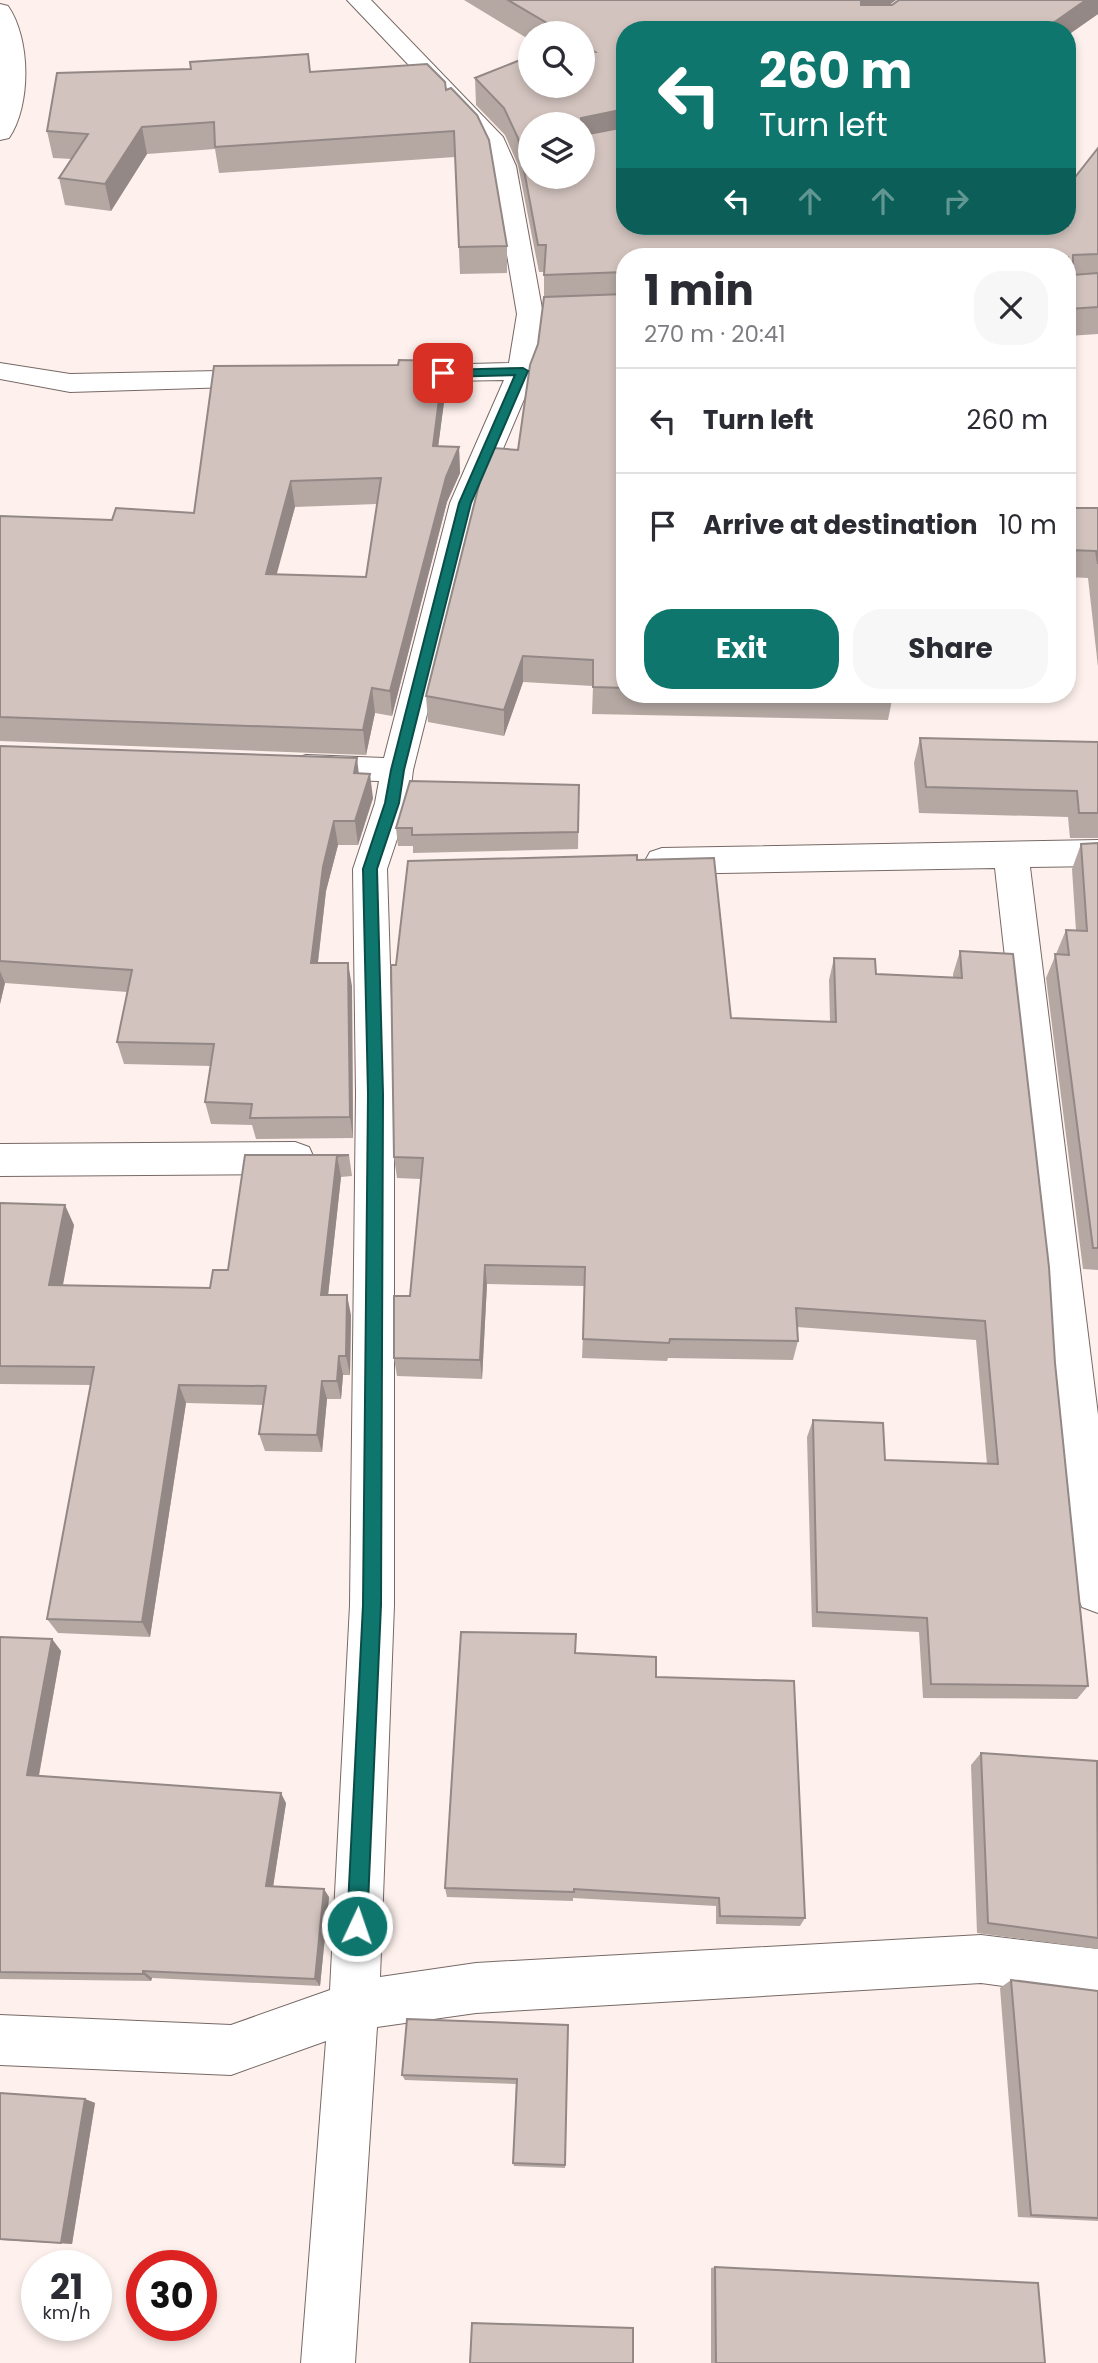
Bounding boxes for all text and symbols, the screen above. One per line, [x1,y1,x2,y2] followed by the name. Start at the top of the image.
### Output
[518,21,595,189] map controls
[518,21,595,98] button: search
[759,37,912,105] text: 260 m
[644,49,735,140] icon: left
[759,102,888,147] text: Turn left
[518,112,595,189] button: layers
[718,182,756,220] icon: left
[791,182,829,220] icon: ahead
[864,182,902,220] icon: ahead
[937,182,975,220] icon: right
[644,261,754,320] text: 1 min
[974,271,1048,345] button: close
[644,318,786,350] text: 270 m · 20:41
[413,343,473,403] pin
[424,354,462,392] icon: arrive
[644,402,682,440] icon: left
[703,402,814,438] text: Turn left
[966,402,1048,438] text: 260 m
[644,507,682,545] icon: arrive
[703,507,978,543] text: Arrive at destination
[999,507,1057,543] text: 10 m
[644,609,839,689] button: Exit
[853,609,1048,689] button: Share
[320,1889,394,1963] position arrow
[126,2250,217,2341] speed limit sign: 30
[50,2262,83,2311] text: 21
[43,2300,90,2325] text: km/h

